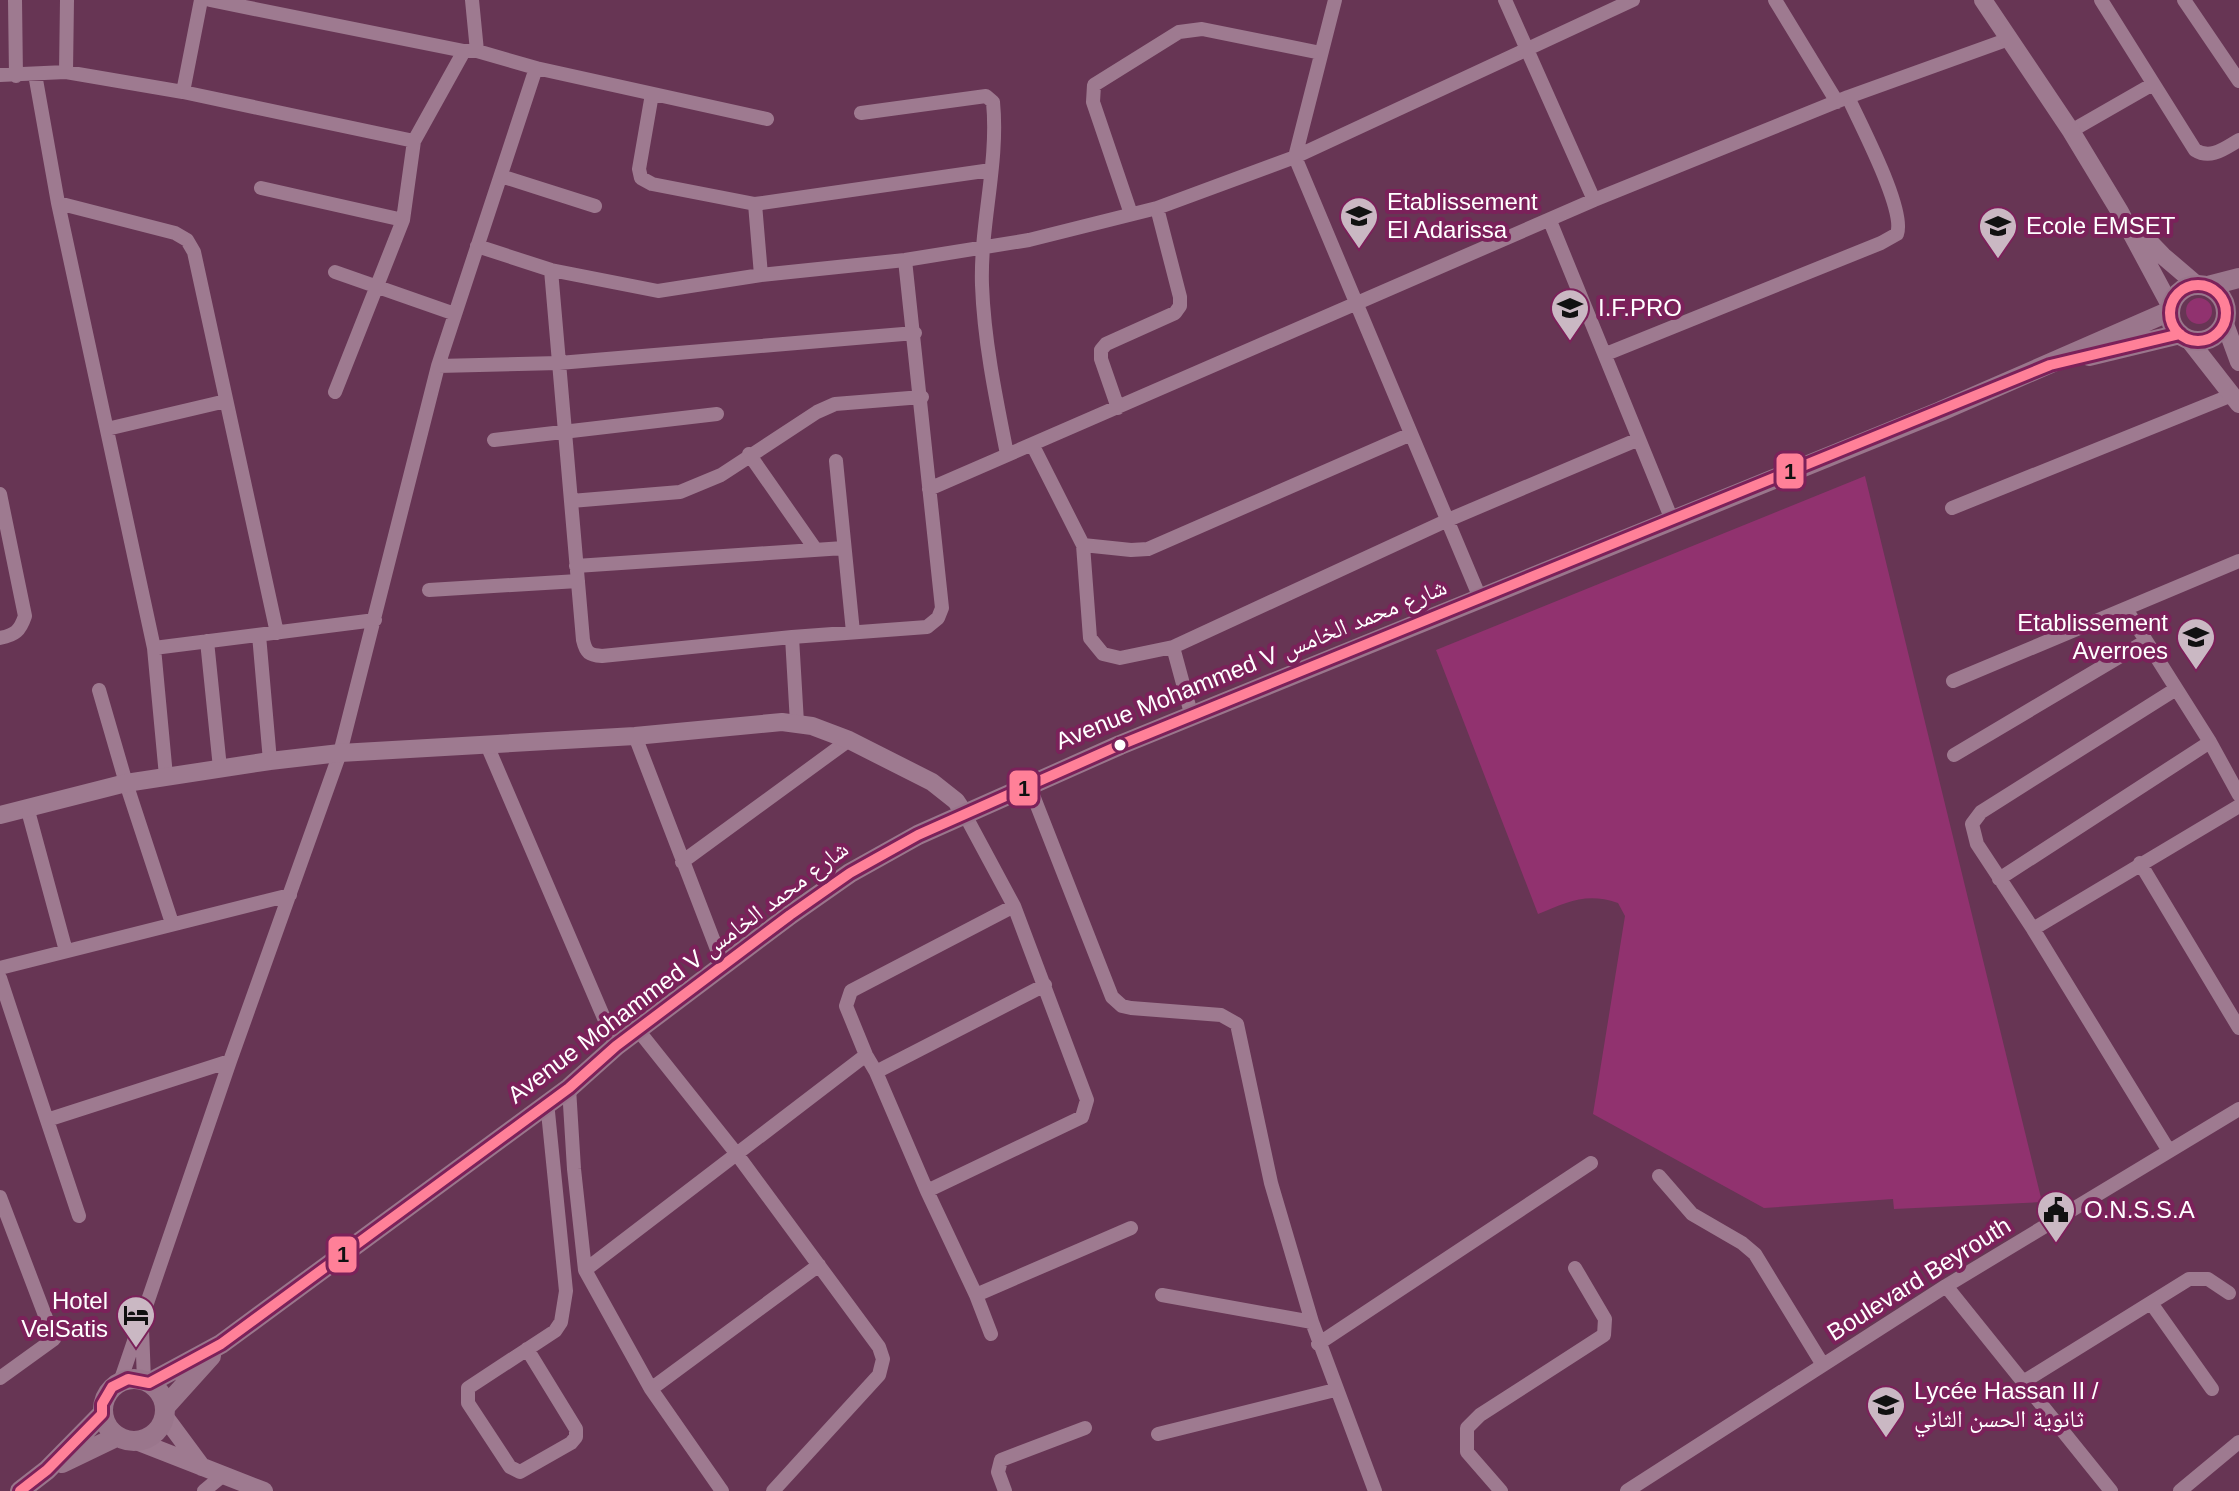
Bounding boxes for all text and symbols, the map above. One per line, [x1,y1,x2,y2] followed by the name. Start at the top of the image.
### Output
[1387,188,1538,243] place label: Etablissement El Adarissa
[1338,195,1380,250] school or university icon: Etablissement El Adarissa
[1977,205,2019,260] school or university icon: Ecole EMSET
[2026,212,2176,239] place label: Ecole EMSET
[1549,287,1591,342] school or university icon: I.F.PRO
[1598,294,1682,321] place label: I.F.PRO
[1775,452,1805,490] line badge: 1
[1784,459,1796,484] text: 1
[1051,573,1451,756] street label: Avenue Mohammed V شارع محمد الخامس
[2017,609,2168,664] place label: Etablissement Averroes
[2175,616,2217,671] school or university icon: Etablissement Averroes
[1112,737,1128,753] unlabelled marker
[1008,769,1039,807] line badge: 1
[1018,776,1030,801] text: 1
[502,835,854,1110] street label: Avenue Mohammed V شارع محمد الخامس
[2035,1189,2077,1244] public building icon: O.N.S.S.A
[2084,1196,2195,1223] place label: O.N.S.S.A
[1822,1211,2015,1346] street label: Boulevard Beyrouth
[327,1235,358,1274] line badge: 1
[337,1242,349,1267] text: 1
[21,1287,108,1342] place label: Hotel VelSatis
[115,1294,157,1349] hotel icon: Hotel VelSatis
[1914,1377,2099,1438] place label: Lycée Hassan II / ثانوية الحسن الثاني
[1865,1384,1907,1439] school or university icon: Lycée Hassan II / ثانوية الحسن الثاني

